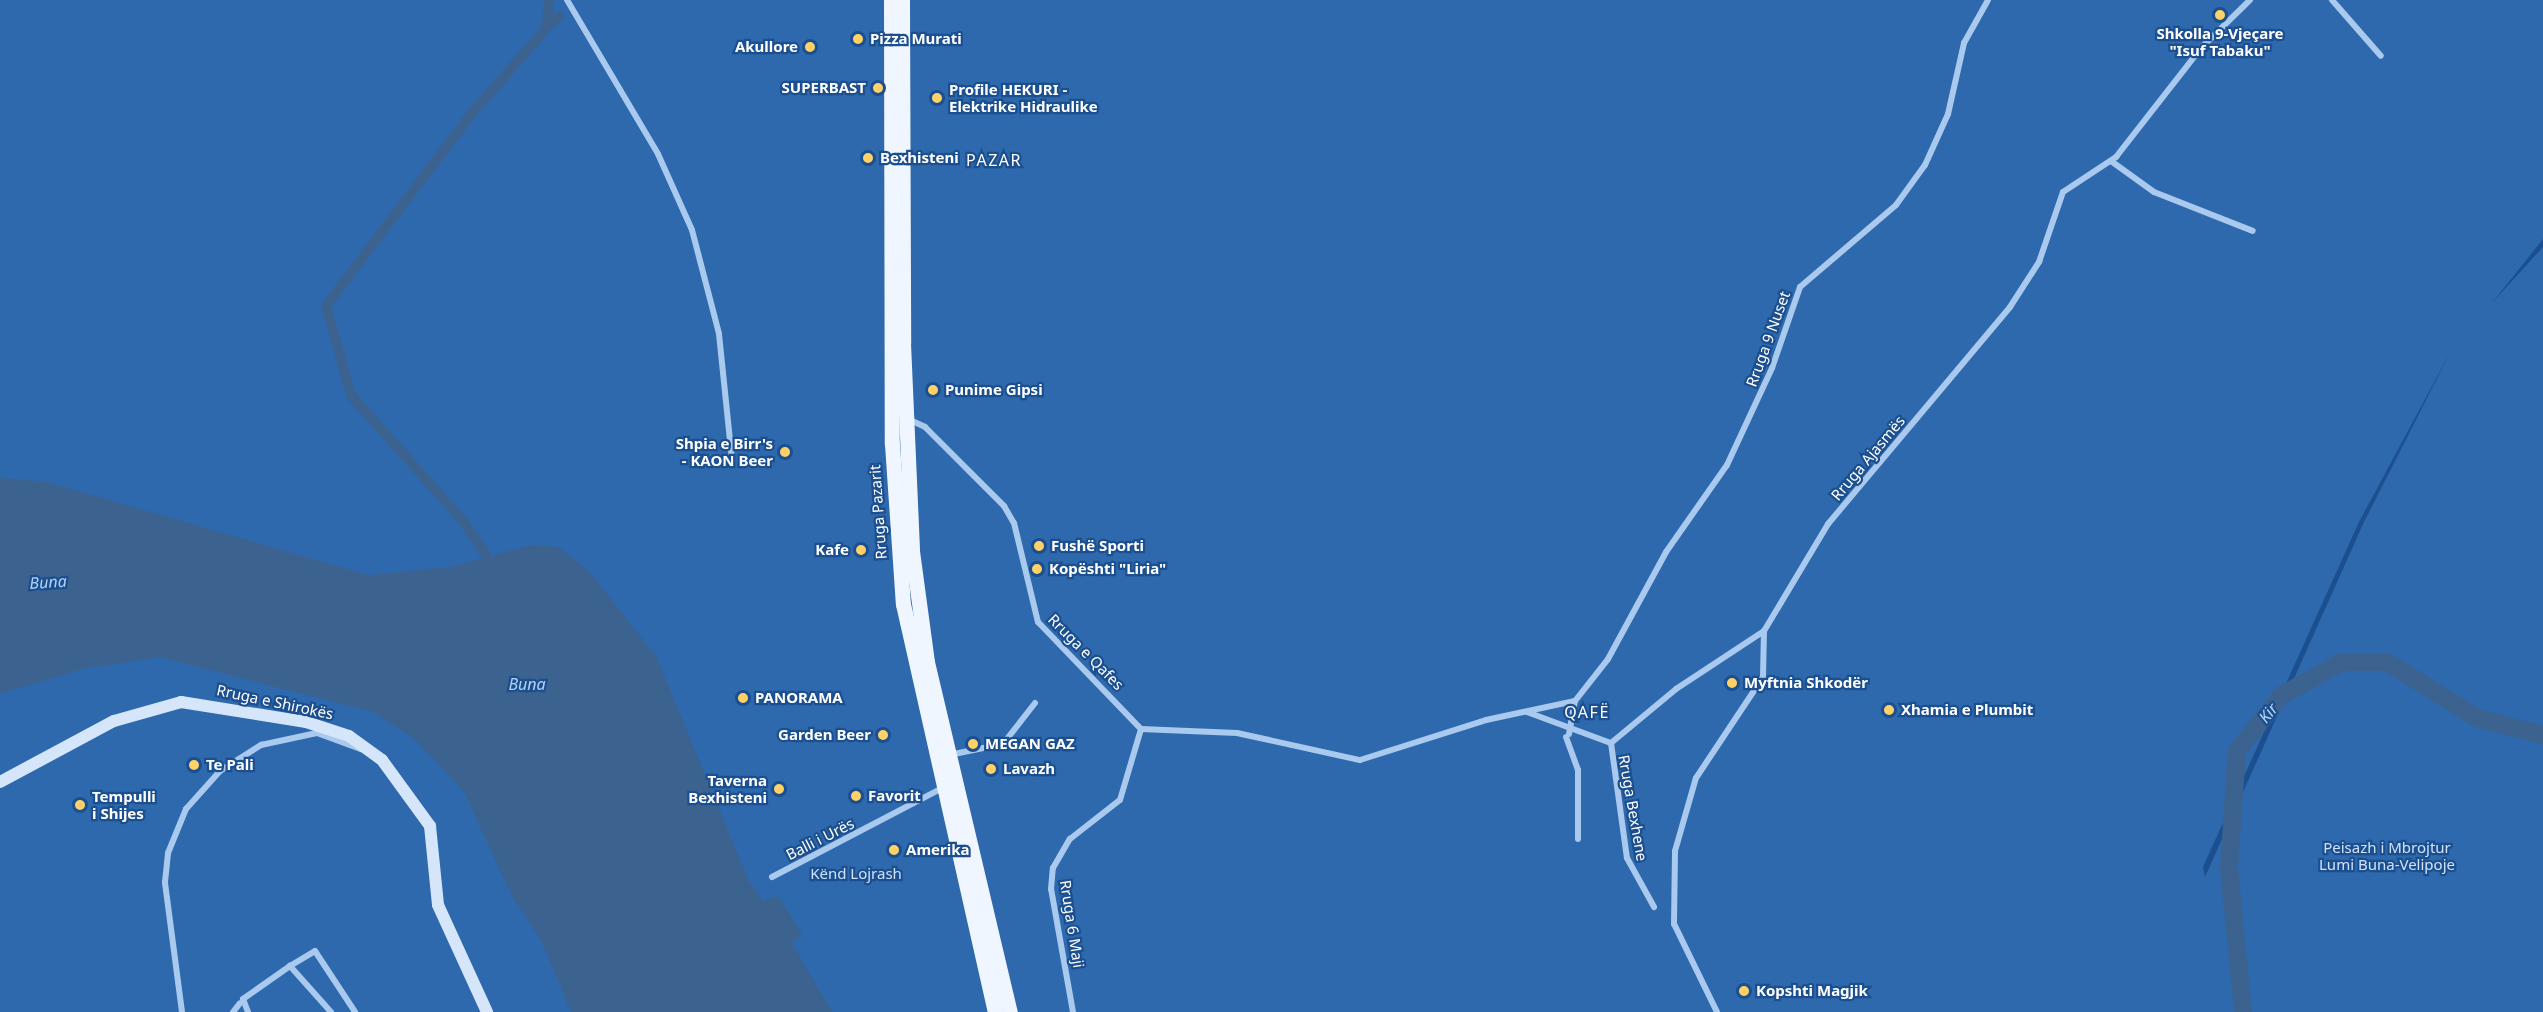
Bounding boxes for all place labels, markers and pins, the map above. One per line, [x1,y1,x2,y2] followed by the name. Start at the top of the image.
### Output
[2213,8,2227,22] marker: Shkolla 9-Vjeçare "Isuf Tabaku"
[2156,24,2284,59] place label: Shkolla 9-Vjeçare "Isuf Tabaku"
[870,30,962,48] place label: Pizza Murati
[851,32,865,46] marker: Pizza Murati
[735,38,798,56] place label: Akullore
[803,40,817,54] marker: Akullore
[782,79,866,97] place label: SUPERBAST
[949,80,1098,115] place label: Profile HEKURI - Elektrike Hidraulike
[871,81,885,95] marker: SUPERBAST
[930,91,944,105] marker: Profile HEKURI - Elektrike Hidraulike
[880,149,959,167] place label: Bexhisteni
[861,151,875,165] marker: Bexhisteni
[945,381,1043,399] place label: Punime Gipsi
[926,383,940,397] marker: Punime Gipsi
[676,434,773,469] place label: Shpia e Birr's - KAON Beer
[778,445,792,459] marker: Shpia e Birr's - KAON Beer
[1051,537,1144,555] place label: Fushë Sporti
[1032,539,1046,553] marker: Fushë Sporti
[815,541,849,559] place label: Kafe
[854,543,868,557] marker: Kafe
[1049,560,1166,578] place label: Kopështi "Liria"
[1030,562,1044,576] marker: Kopështi "Liria"
[1744,674,1868,692] place label: Myftnia Shkodër
[1725,676,1739,690] marker: Myftnia Shkodër
[755,689,843,707] place label: PANORAMA
[736,691,750,705] marker: PANORAMA
[1901,701,2033,719] place label: Xhamia e Plumbit
[1882,703,1896,717] marker: Xhamia e Plumbit
[778,726,871,744] place label: Garden Beer
[876,728,890,742] marker: Garden Beer
[985,735,1075,753] place label: MEGAN GAZ
[966,737,980,751] marker: MEGAN GAZ
[206,756,254,774] place label: Te Pali
[187,758,201,772] marker: Te Pali
[1003,760,1055,778] place label: Lavazh
[984,762,998,776] marker: Lavazh
[688,771,767,806] place label: Taverna Bexhisteni
[772,782,786,796] marker: Taverna Bexhisteni
[92,787,156,822] place label: Tempulli i Shijes
[868,787,921,805] place label: Favorit
[849,789,863,803] marker: Favorit
[73,798,87,812] marker: Tempulli i Shijes
[906,841,969,859] place label: Amerika
[887,843,901,857] marker: Amerika
[1756,982,1868,1000] place label: Kopshti Magjik
[1737,984,1751,998] marker: Kopshti Magjik

